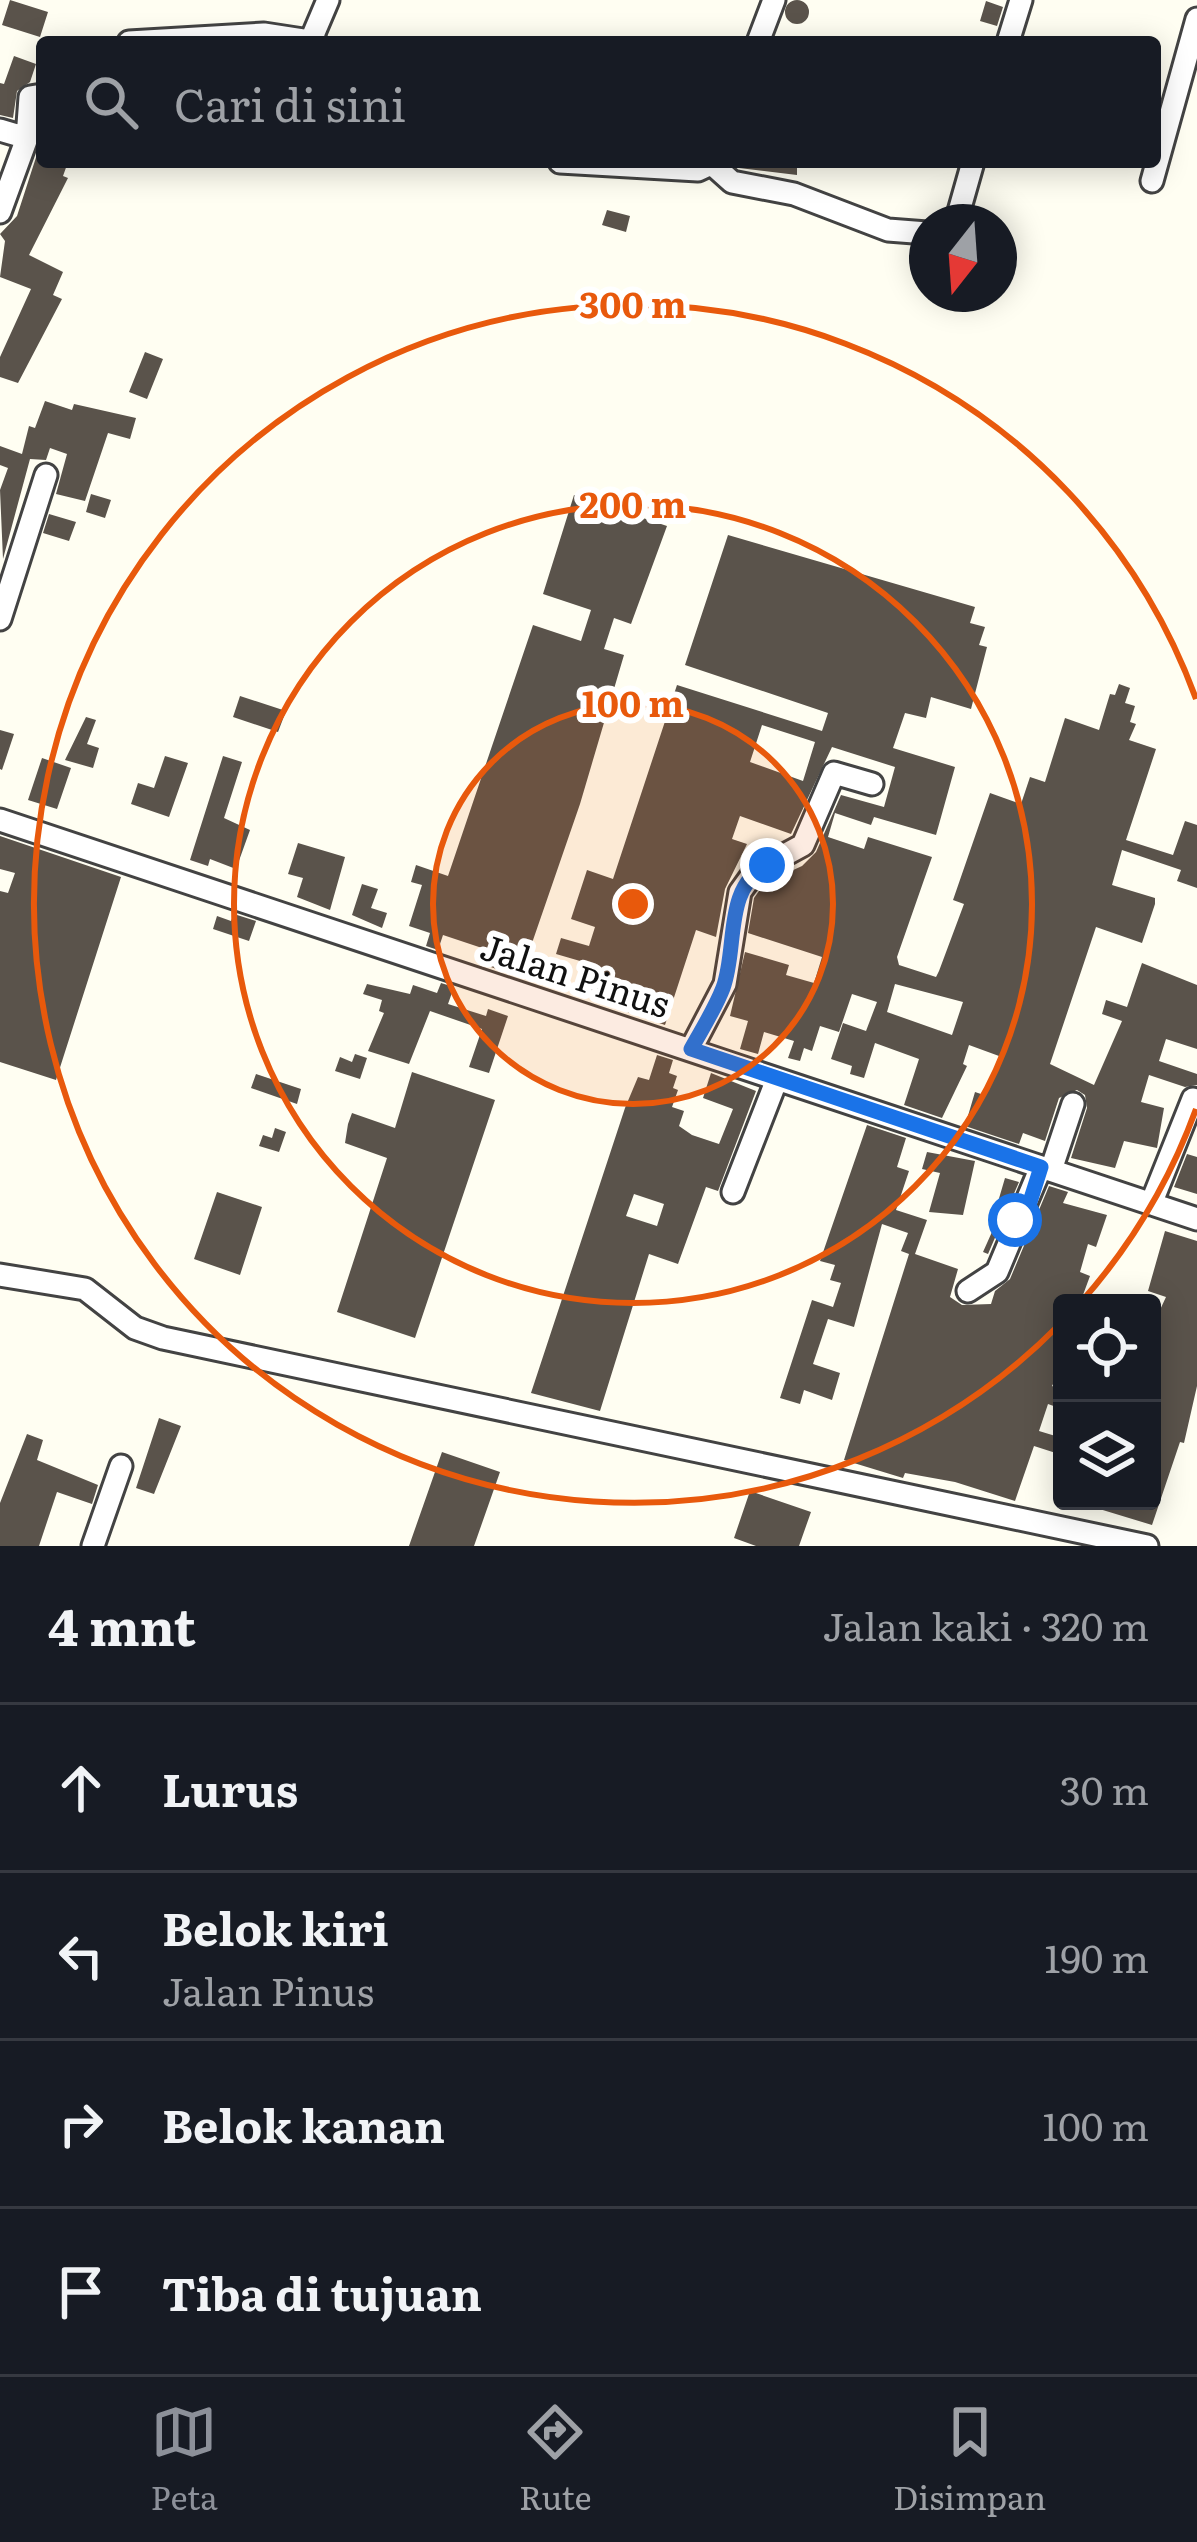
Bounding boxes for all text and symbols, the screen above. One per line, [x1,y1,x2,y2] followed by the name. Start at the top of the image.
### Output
[36,36,1161,168] search box
[78,69,144,135] icon: search
[174,69,406,136] text: Cari di sini
[909,204,1017,312] north arrow
[579,276,687,329] text: 300 m
[580,476,686,529] text: 200 m
[582,675,684,728] text: 100 m
[740,838,794,892] route end
[612,883,654,925] centre of rings
[474,918,677,1029] street label: Jalan Pinus
[988,1193,1042,1247] route start
[1053,1294,1161,1510] map controls
[1053,1294,1161,1402] button: locate
[1053,1402,1161,1510] button: layers
[48,1586,196,1662] text: 4 mnt
[822,1595,1149,1653] text: Jalan kaki · 320 m
[162,1754,298,1821] text: Lurus
[48,1755,114,1821] icon: ahead
[1060,1759,1149,1817] text: 30 m
[162,1893,389,1960] text: Belok kiri
[48,1923,114,1989] icon: left
[1045,1927,1149,1985] text: 190 m
[162,1960,374,2018] text: Jalan Pinus
[162,2090,445,2157] text: Belok kanan
[48,2091,114,2157] icon: right
[1042,2095,1149,2153] text: 100 m
[162,2258,482,2325] text: Tiba di tujuan
[48,2259,114,2325] icon: arrive
[151,2399,218,2520] tab: Peta
[519,2399,592,2520] tab: Rute
[893,2399,1046,2520] tab: Disimpan

